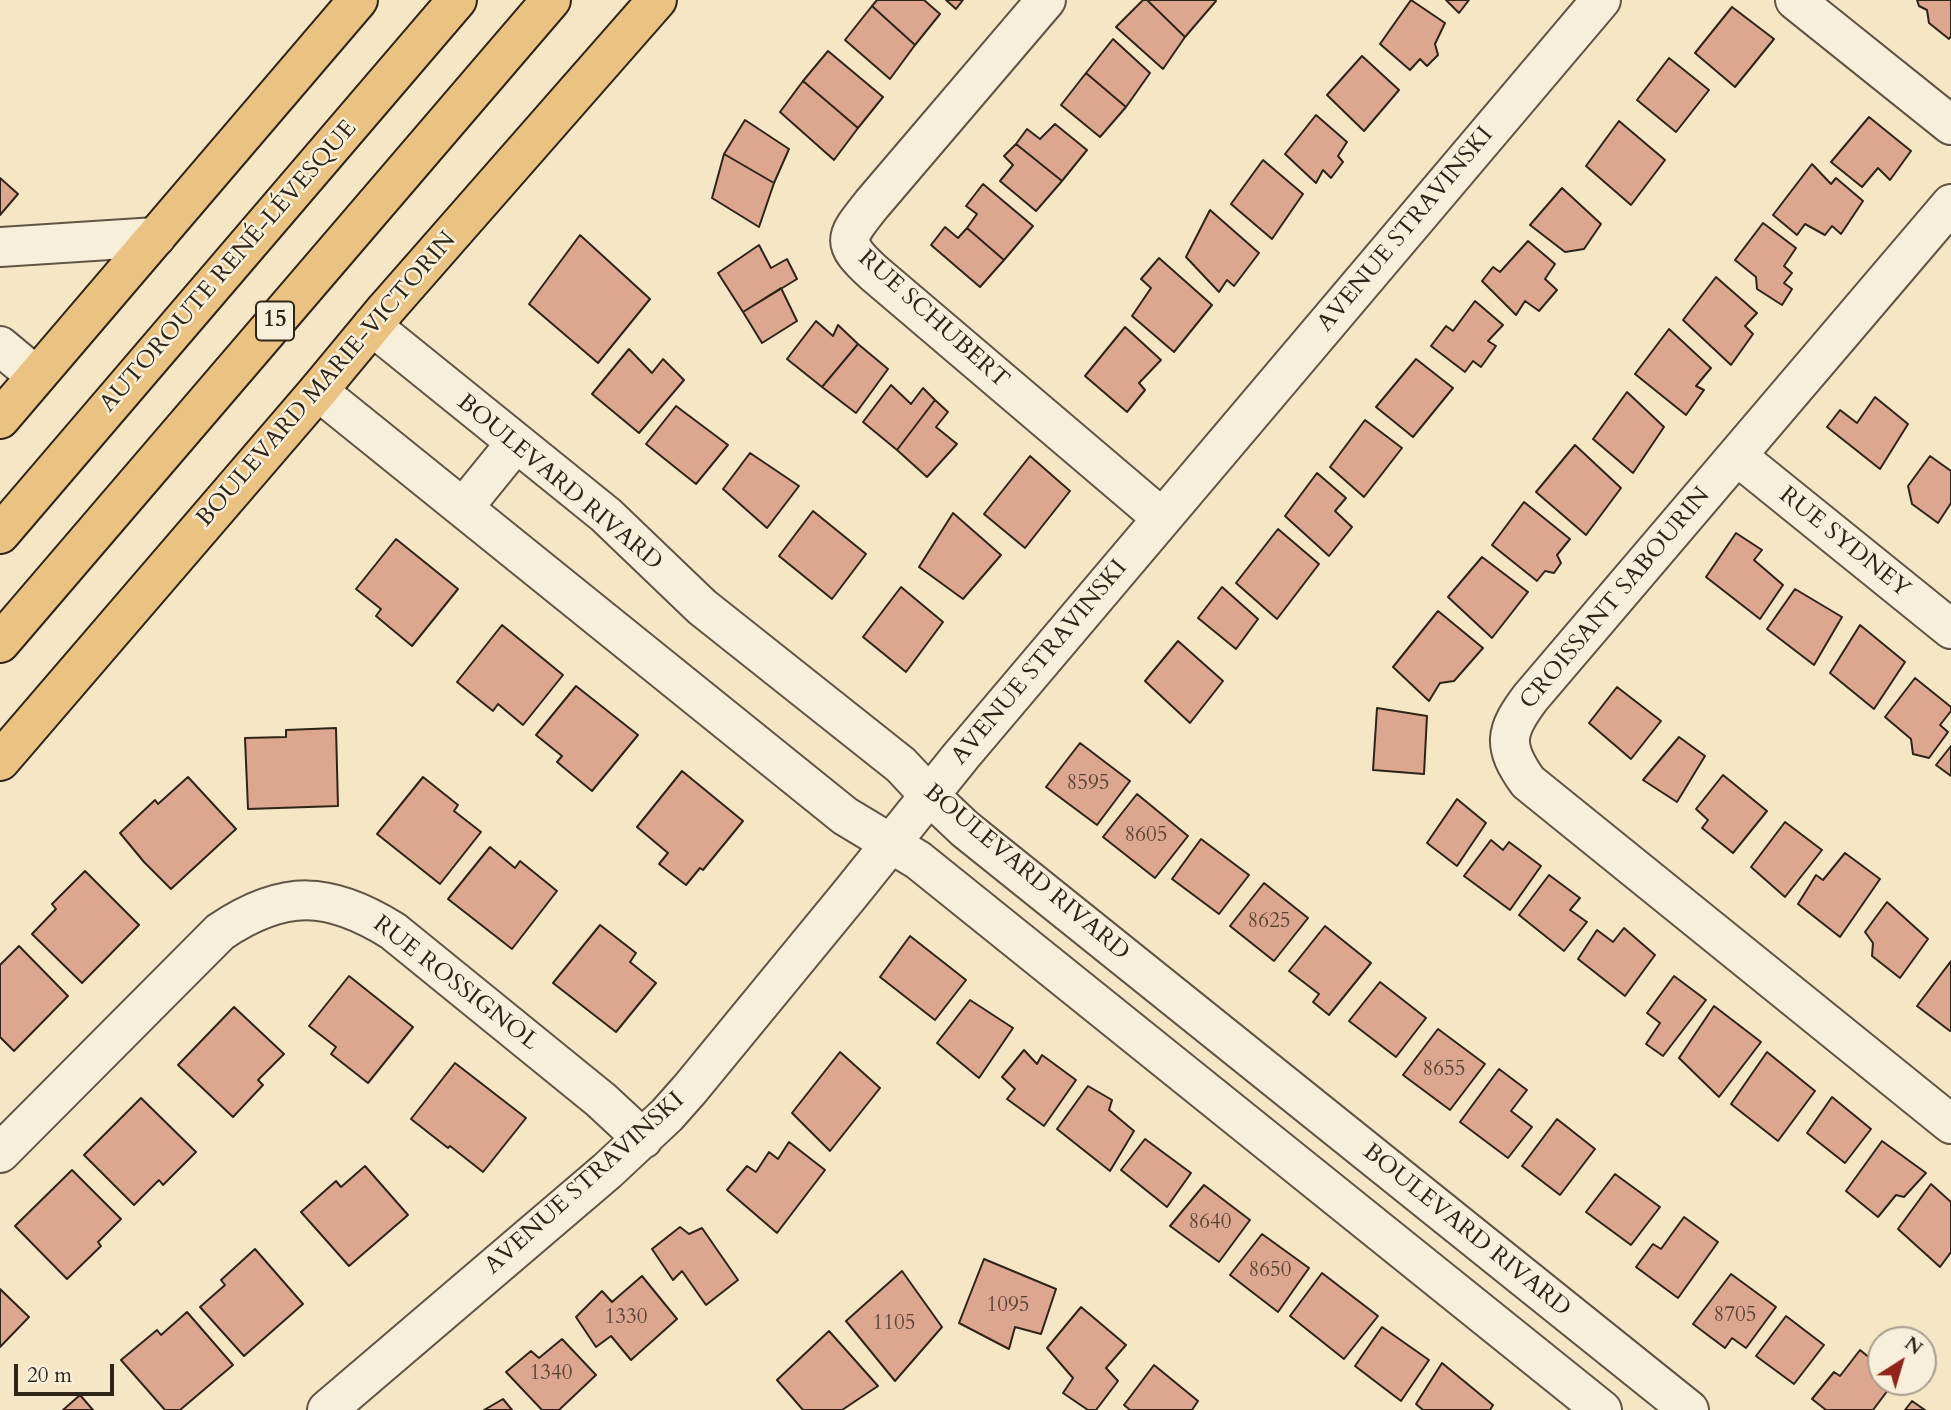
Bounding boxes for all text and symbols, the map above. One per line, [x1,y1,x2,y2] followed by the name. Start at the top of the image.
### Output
[94,115,364,419] street label: AUTOROUTE RENÉ-LÉVESQUE
[1312,122,1500,338] street label: AVENUE STRAVINSKI
[191,227,463,533] street label: BOULEVARD MARIE-VICTORIN
[852,245,1014,395] street label: RUE SCHUBERT
[256,302,294,340] road number: 15
[451,389,667,577] street label: BOULEVARD RIVARD
[1773,481,1915,605] street label: RUE SYDNEY
[1515,482,1717,716] street label: CROISSANT SABOURIN
[946,555,1134,771] street label: AVENUE STRAVINSKI
[1066,771,1110,797] house number: 8595
[918,779,1134,967] street label: BOULEVARD RIVARD
[1124,823,1168,849] house number: 8605
[1247,909,1291,935] house number: 8625
[367,911,543,1057] street label: RUE ROSSIGNOL
[1422,1057,1466,1083] house number: 8655
[479,1087,691,1281] street label: AVENUE STRAVINSKI
[1356,1138,1576,1324] street label: BOULEVARD RIVARD
[1188,1210,1232,1236] house number: 8640
[1248,1258,1292,1284] house number: 8650
[986,1293,1030,1319] house number: 1095
[1713,1303,1757,1329] house number: 8705
[604,1305,648,1331] house number: 1330
[872,1311,916,1337] house number: 1105
[1867,1326,1937,1396] north arrow
[1899,1330,1928,1361] text: N
[18,1350,117,1394] scale bar
[27,1361,72,1390] text: 20 m
[529,1361,573,1387] house number: 1340

